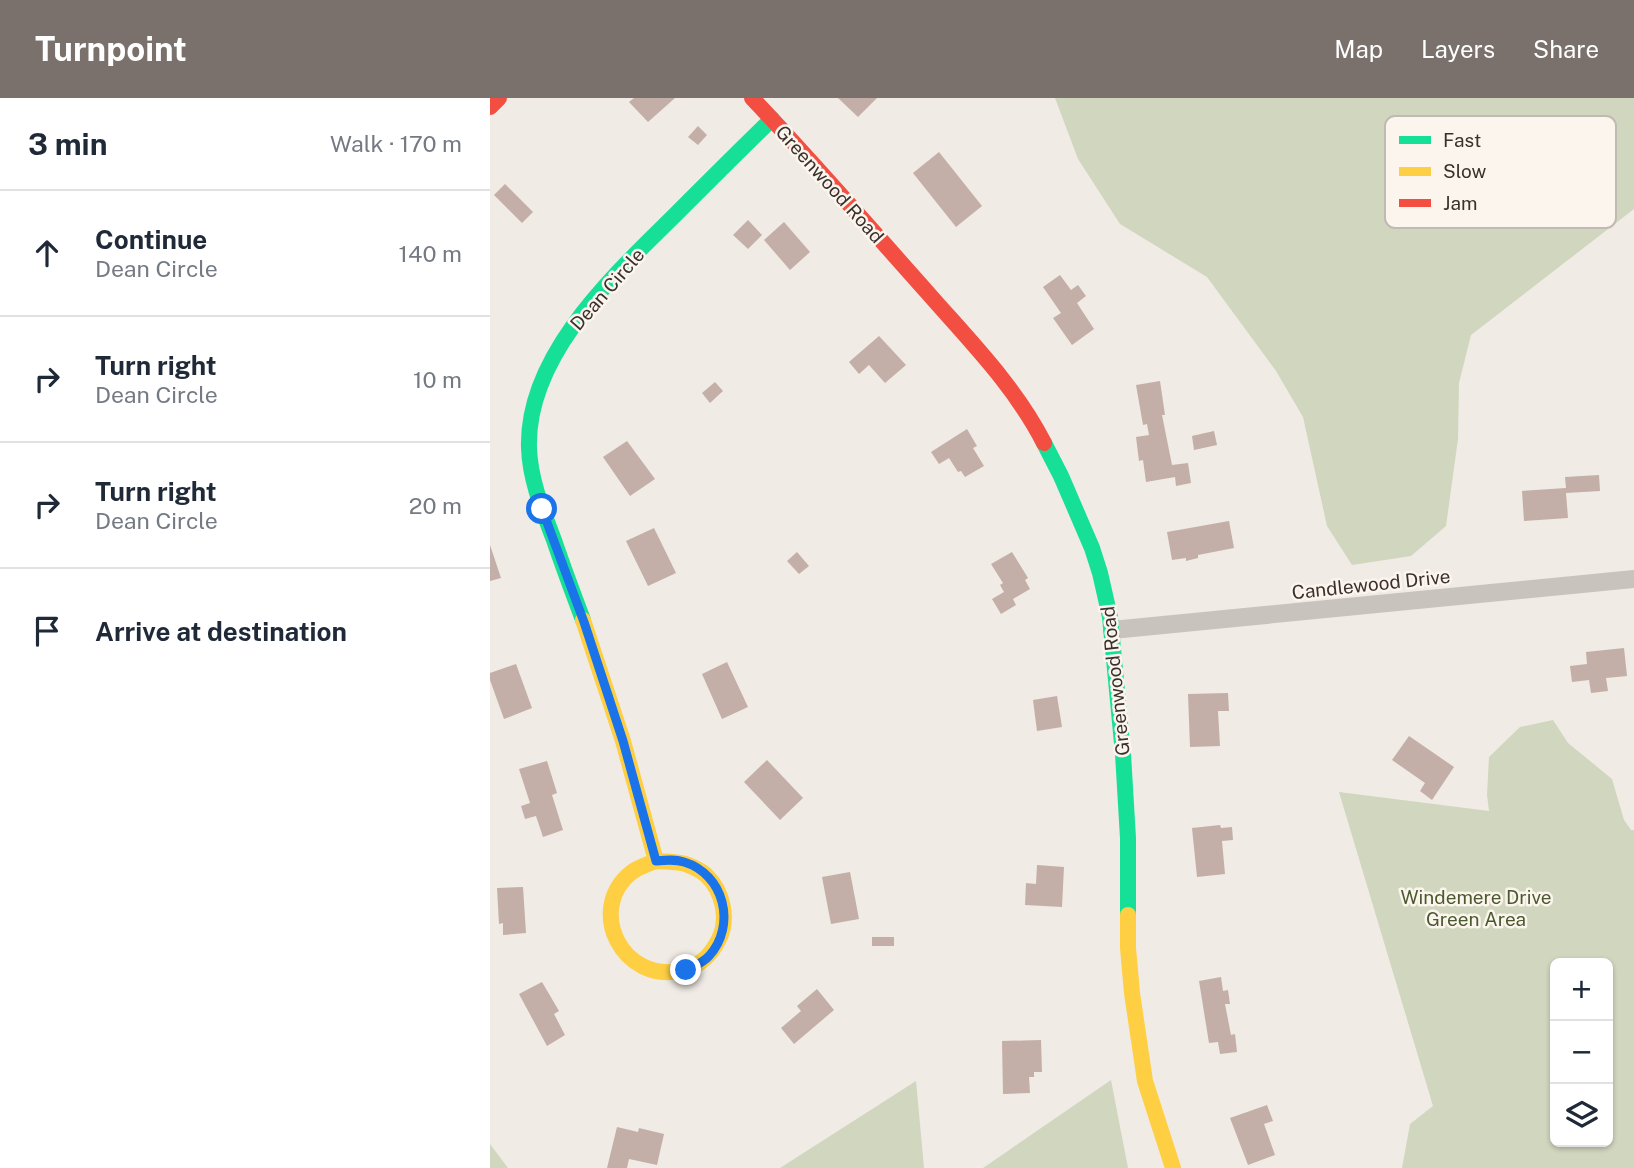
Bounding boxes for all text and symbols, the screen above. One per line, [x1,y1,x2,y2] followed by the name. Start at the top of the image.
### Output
[35,30,187,68] text: Turnpoint
[1334,35,1383,63] text: Map
[1421,35,1495,63] text: Layers
[1533,35,1599,63] text: Share
[1385,116,1616,228] legend
[771,121,889,247] street label: Greenwood Road
[28,126,107,162] text: 3 min
[1443,129,1481,151] text: Fast
[330,130,462,157] text: Walk · 170 m
[1443,160,1487,182] text: Slow
[1443,192,1477,214] text: Jam
[95,224,207,255] text: Continue
[28,234,66,272] icon: ahead
[399,240,462,267] text: 140 m
[565,244,649,334] street label: Dean Circle
[95,255,218,282] text: Dean Circle
[95,350,217,381] text: Turn right
[28,360,66,398] icon: right
[413,366,462,393] text: 10 m
[95,381,218,408] text: Dean Circle
[95,476,217,507] text: Turn right
[28,486,66,524] icon: right
[409,492,462,519] text: 20 m
[526,493,557,524] route start
[95,507,218,534] text: Dean Circle
[1291,565,1451,603] street label: Candlewood Drive
[1096,605,1134,757] street label: Greenwood Road
[28,612,66,650] icon: arrive
[95,616,347,647] text: Arrive at destination
[1400,886,1552,930] park label: Windemere Drive Green Area
[670,954,701,985] route end
[1550,958,1613,1147] map controls
[1550,958,1613,1021] button: +
[1550,1021,1613,1084] button: −
[1550,1084,1613,1147] button: layers

